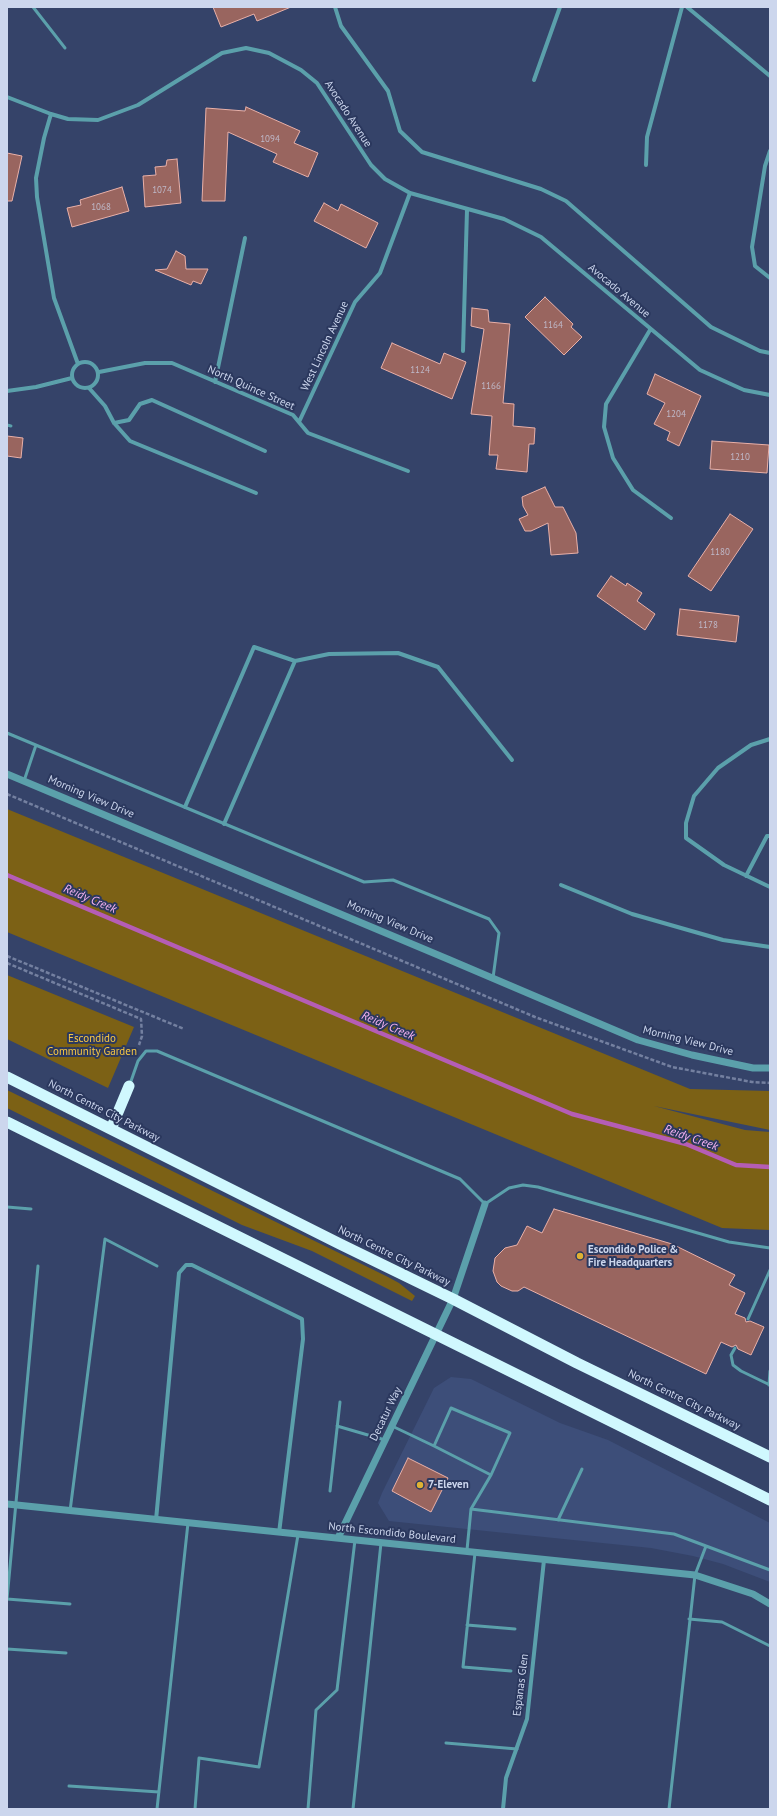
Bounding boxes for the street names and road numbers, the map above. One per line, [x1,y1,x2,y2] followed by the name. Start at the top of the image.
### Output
[322,78,374,150] street label: Avocado Avenue
[585,261,653,321] street label: Avocado Avenue
[298,299,352,393] street label: West Lincoln Avenue
[205,363,297,413] street label: North Quince Street
[46,773,136,821] street label: Morning View Drive
[345,898,435,946] street label: Morning View Drive
[642,1023,734,1059] street label: Morning View Drive
[46,1077,162,1145] street label: North Centre City Parkway
[336,1223,452,1289] street label: North Centre City Parkway
[626,1367,742,1433] street label: North Centre City Parkway
[367,1385,405,1443] street label: Decatur Way
[328,1520,456,1546] street label: North Escondido Boulevard
[511,1653,531,1717] street label: Espanas Glen

